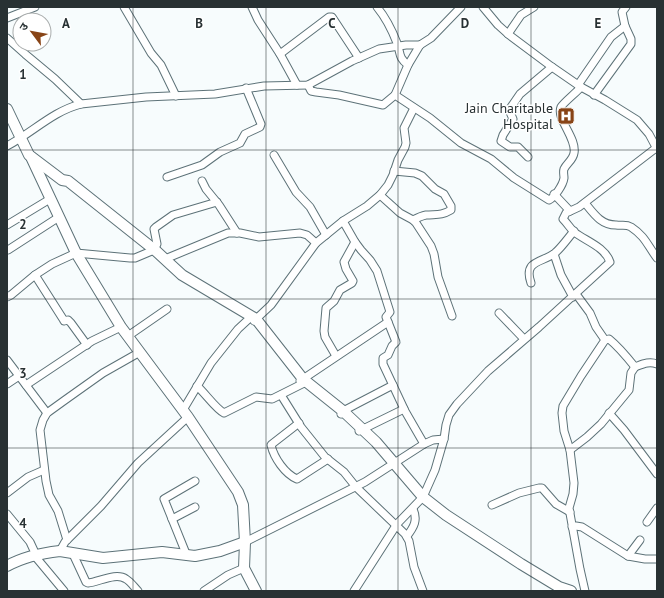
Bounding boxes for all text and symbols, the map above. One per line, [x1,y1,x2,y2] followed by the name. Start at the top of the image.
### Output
[12,12,52,52] north arrow
[62,15,70,32] text: A
[195,15,203,32] text: B
[328,15,336,32] text: C
[461,15,469,32] text: D
[595,15,602,32] text: E
[16,20,31,33] text: उ
[19,66,27,83] text: 1
[464,99,553,133] place label: Jain Charitable Hospital
[556,106,576,126] hospital icon: Jain Charitable Hospital
[19,216,27,233] text: 2
[19,365,27,382] text: 3
[19,515,27,532] text: 4

